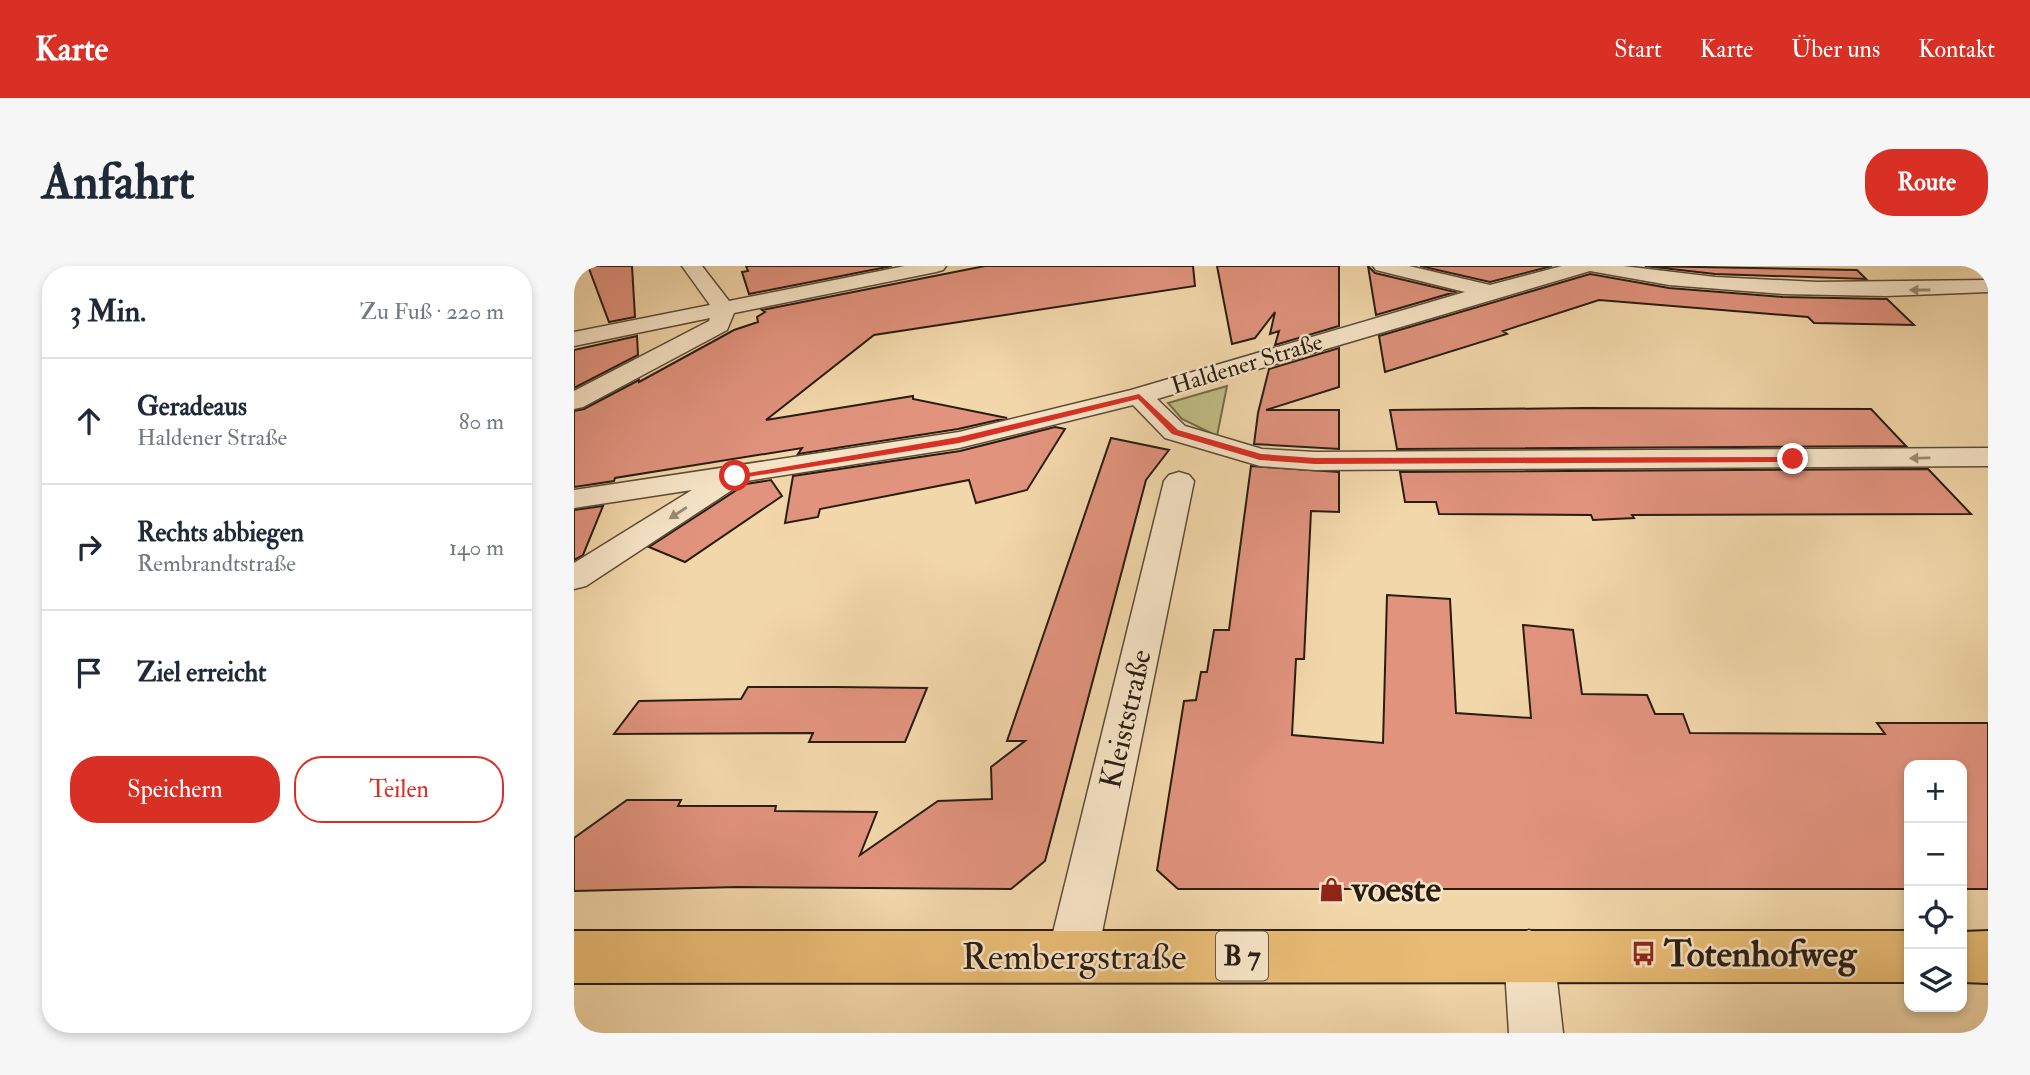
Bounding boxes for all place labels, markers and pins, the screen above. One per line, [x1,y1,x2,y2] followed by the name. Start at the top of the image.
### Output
[1350,866,1442,913] place label: voeste
[1318,875,1346,903] shop icon: voeste
[1663,931,1858,978] place label: Totenhofweg
[1630,940,1658,968] bus stop icon: Totenhofweg

